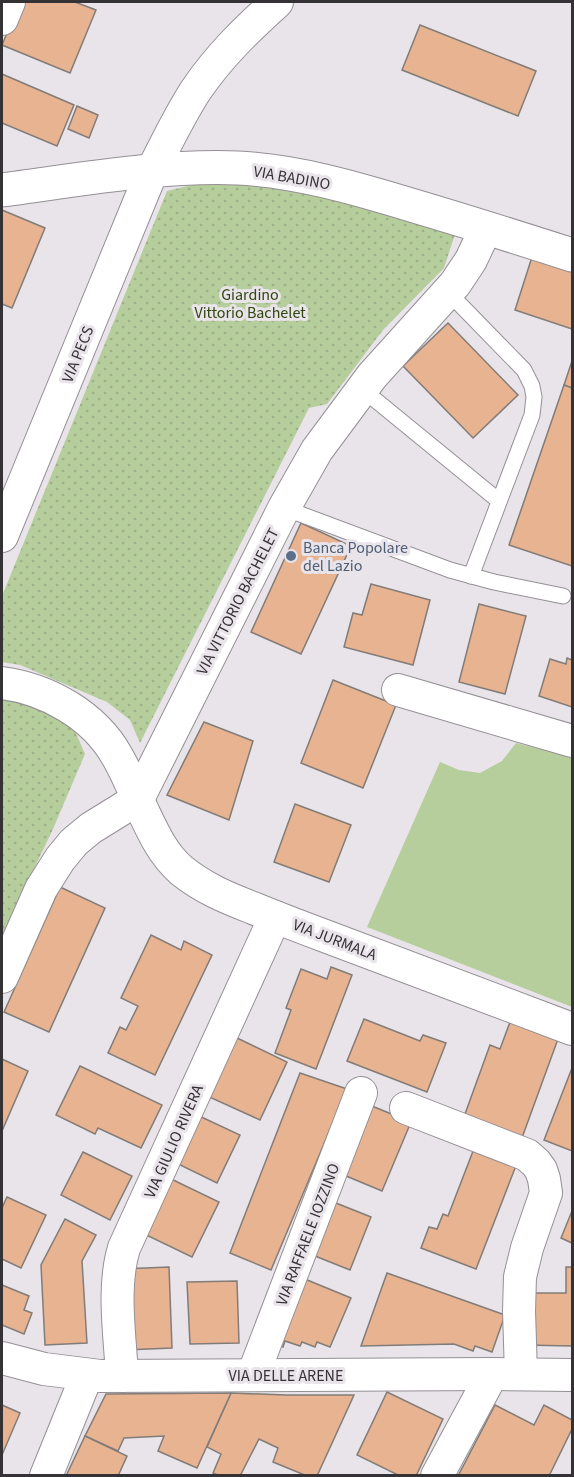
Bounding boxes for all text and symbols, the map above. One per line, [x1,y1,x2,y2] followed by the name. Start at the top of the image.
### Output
[252,160,332,196] street label: VIA BADINO
[194,284,306,324] park label: Giardino Vittorio Bachelet
[57,323,99,386] street label: VIA PECS
[191,524,285,679] street label: VIA VITTORIO BACHELET
[303,537,408,577] place label: Banca Popolare del Lazio
[284,549,298,563] marker: Banca Popolare del Lazio
[289,914,380,966] street label: VIA JURMALA
[139,1081,209,1202] street label: VIA GIULIO RIVERA
[271,1160,345,1309] street label: VIA RAFFAELE IOZZINO
[229,1365,343,1387] street label: VIA DELLE ARENE

